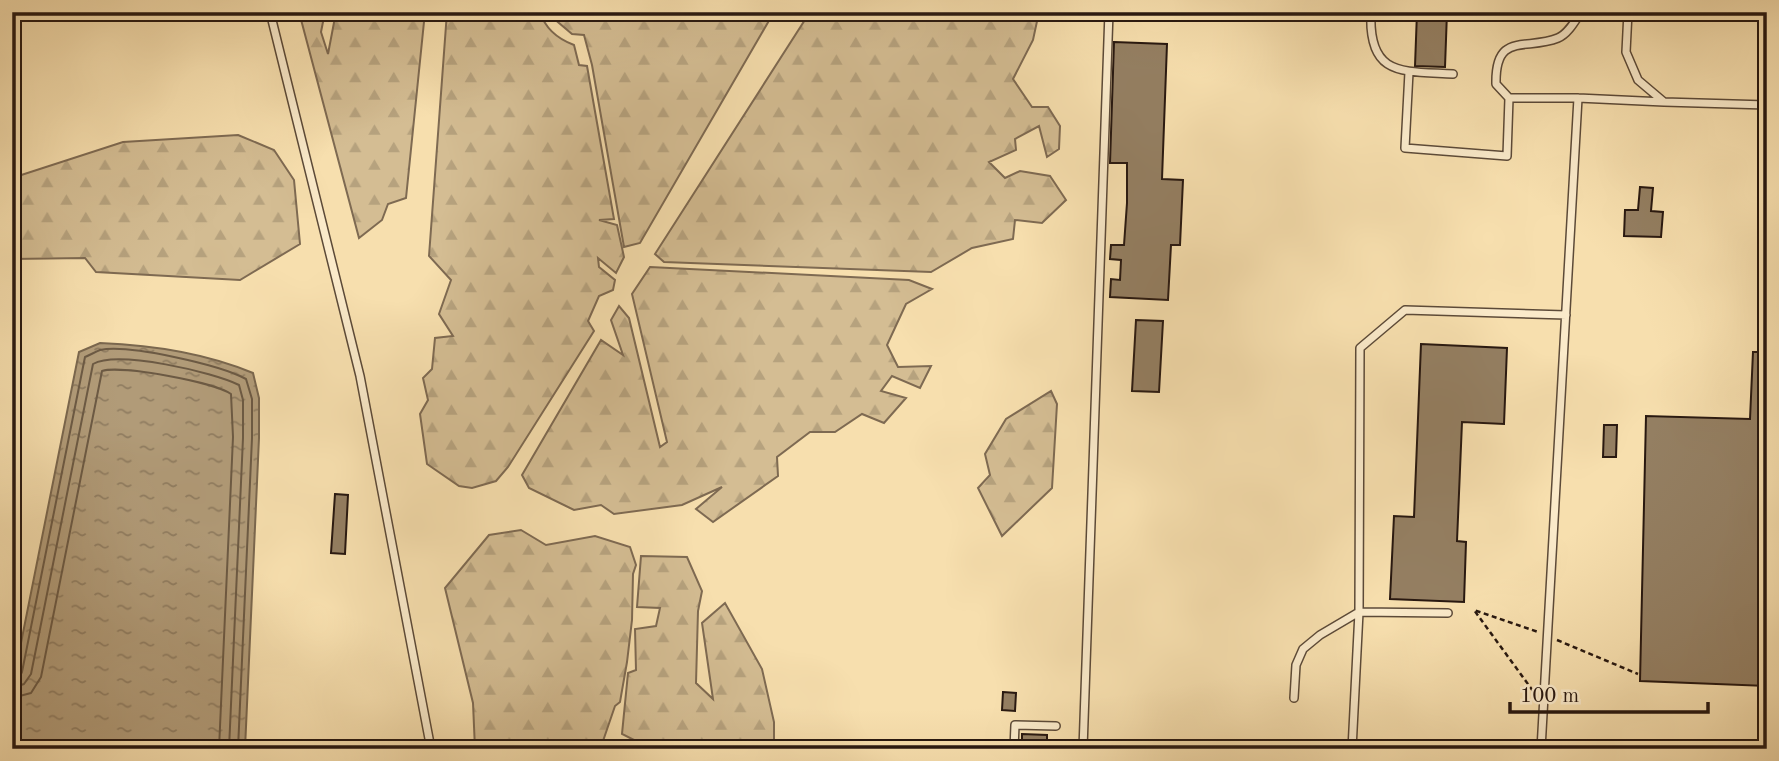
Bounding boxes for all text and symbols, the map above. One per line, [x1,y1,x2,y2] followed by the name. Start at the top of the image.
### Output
[1510,670,1707,714] scale bar
[1520,686,1579,707] text: 100 m

